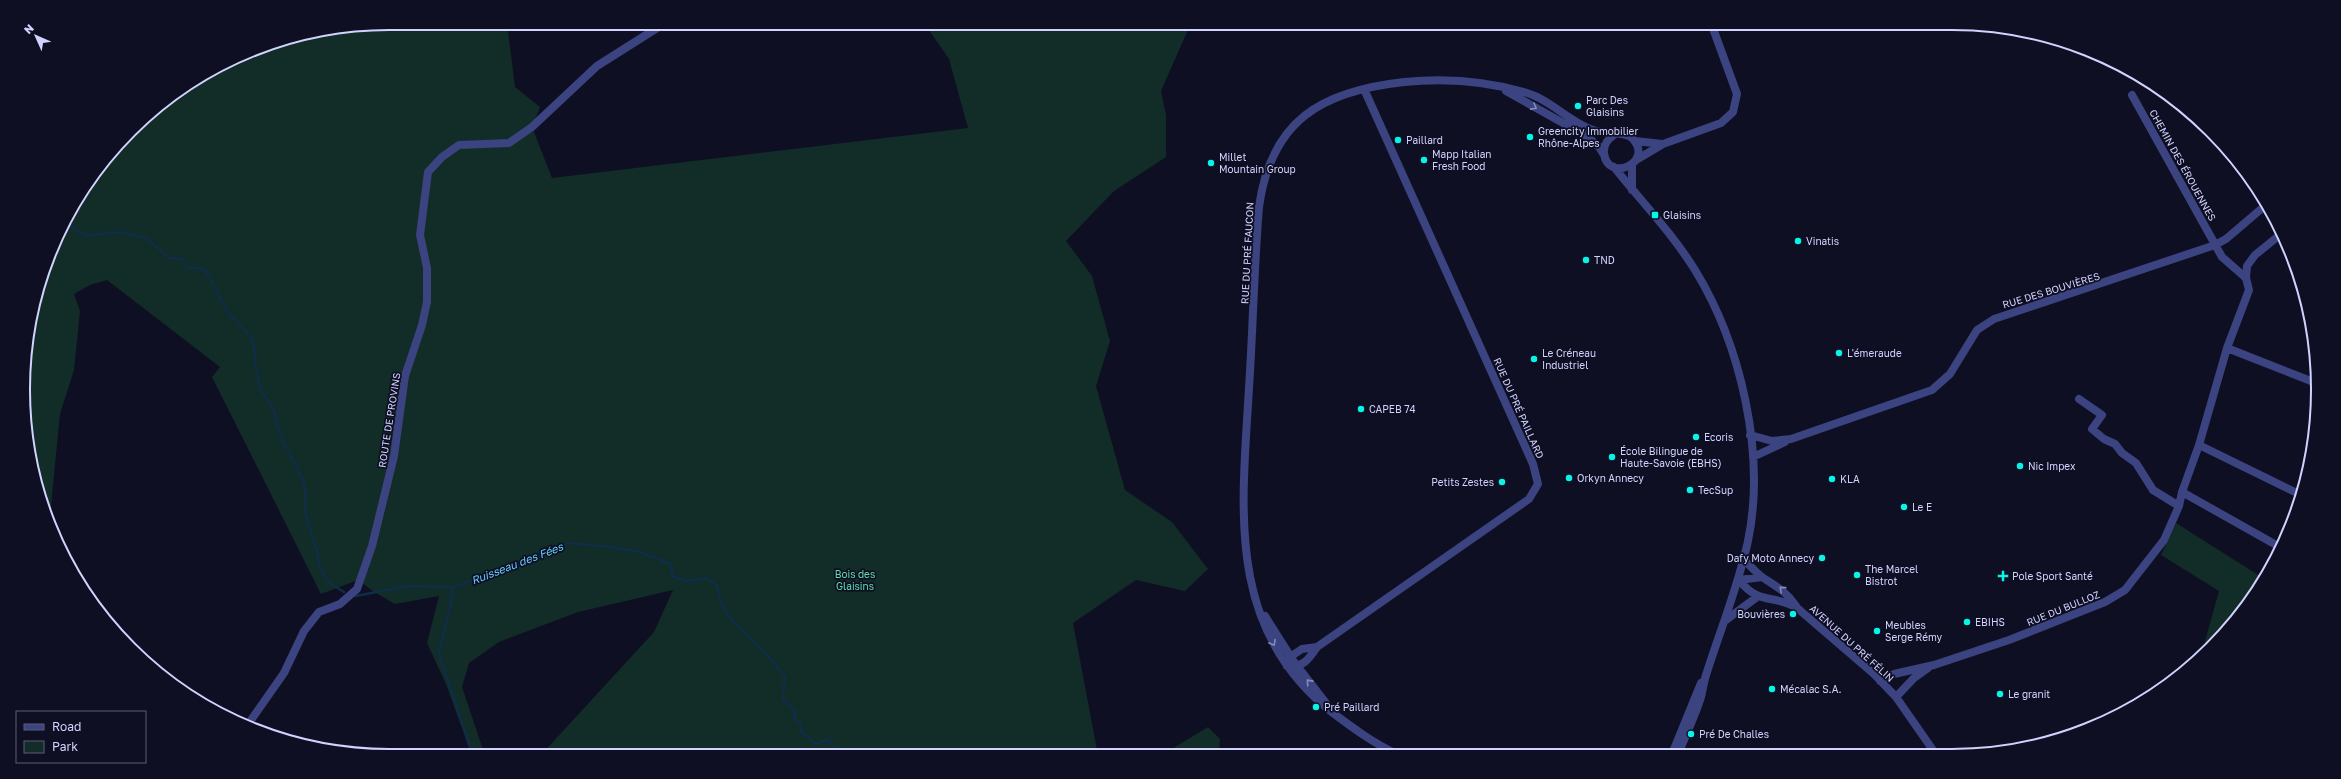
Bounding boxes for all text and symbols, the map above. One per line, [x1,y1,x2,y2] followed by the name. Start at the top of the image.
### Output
[16,16,56,56] north arrow
[21,21,36,36] text: N
[1586,94,1628,118] place label: Parc Des Glaisins
[1573,101,1583,111] marker: Parc Des Glaisins
[1530,102,1537,110] one-way arrow
[2147,107,2219,223] street label: CHEMIN DES ÉROUENNES
[1538,125,1638,149] place label: Greencity Immobilier Rhône-Alpes
[1525,132,1535,142] marker: Greencity Immobilier Rhône-Alpes
[1406,134,1443,146] place label: Paillard
[1393,135,1403,145] marker: Paillard
[1432,148,1492,172] place label: Mapp Italian Fresh Food
[1219,151,1296,175] place label: Millet Mountain Group
[1419,155,1429,165] marker: Mapp Italian Fresh Food
[1206,158,1216,168] marker: Millet Mountain Group
[1238,202,1256,304] street label: RUE DU PRÉ FAUCON
[1663,209,1701,221] place label: Glaisins
[1650,210,1660,220] marker: Glaisins
[1806,235,1839,247] place label: Vinatis
[1793,236,1803,246] marker: Vinatis
[1594,254,1615,266] place label: TND
[1581,255,1591,265] marker: TND
[2001,269,2101,311] street label: RUE DES BOUVIÈRES
[1542,347,1596,371] place label: Le Créneau Industriel
[1847,347,1902,359] place label: L'émeraude
[1834,348,1844,358] marker: L'émeraude
[1529,354,1539,364] marker: Le Créneau Industriel
[1491,356,1547,460] street label: RUE DU PRÉ PAILLARD
[376,372,402,468] street label: ROUTE DE PROVINS
[1369,403,1416,415] place label: CAPEB 74
[1356,404,1366,414] marker: CAPEB 74
[1704,431,1733,443] place label: Ecoris
[1691,432,1701,442] marker: Ecoris
[1620,445,1722,469] place label: École Bilingue de Haute-Savoie (EBHS)
[1607,452,1617,462] marker: École Bilingue de Haute-Savoie (EBHS)
[2028,460,2076,472] place label: Nic Impex
[2015,461,2025,471] marker: Nic Impex
[1577,472,1644,484] place label: Orkyn Annecy
[1564,473,1574,483] marker: Orkyn Annecy
[1840,473,1860,485] place label: KLA
[1827,474,1837,484] marker: KLA
[1431,476,1494,488] place label: Petits Zestes
[1497,477,1507,487] marker: Petits Zestes
[1698,484,1733,496] place label: TecSup
[1685,485,1695,495] marker: TecSup
[1912,501,1932,513] place label: Le E
[1899,502,1909,512] marker: Le E
[469,539,566,586] water label: Ruisseau des Fées
[1727,552,1814,564] place label: Dafy Moto Annecy
[1817,553,1827,563] marker: Dafy Moto Annecy
[1865,563,1918,587] place label: The Marcel Bistrot
[835,568,875,592] park label: Bois des Glaisins
[1852,570,1862,580] marker: The Marcel Bistrot
[1997,570,2009,582] marker: Pole Sport Santé
[2012,570,2093,582] place label: Pole Sport Santé
[1779,587,1786,594] one-way arrow
[2025,588,2101,628] street label: RUE DU BULLOZ
[1807,602,1897,684] street label: AVENUE DU PRÉ FÉLIN
[1737,608,1785,620] place label: Bouvières
[1788,609,1798,619] marker: Bouvières
[1975,616,2005,628] place label: EBIHS
[1962,617,1972,627] marker: EBIHS
[1885,619,1943,643] place label: Meubles Serge Rémy
[1872,626,1882,636] marker: Meubles Serge Rémy
[1268,639,1276,646] one-way arrow
[1307,679,1314,687] one-way arrow
[1780,683,1842,695] place label: Mécalac S.A.
[1767,684,1777,694] marker: Mécalac S.A.
[2008,688,2050,700] place label: Le granit
[1995,689,2005,699] marker: Le granit
[1324,701,1379,713] place label: Pré Paillard
[1311,702,1321,712] marker: Pré Paillard
[16,711,146,763] legend
[52,719,81,734] text: Road
[1699,728,1769,740] place label: Pré De Challes
[1686,729,1696,739] marker: Pré De Challes
[52,739,78,754] text: Park

